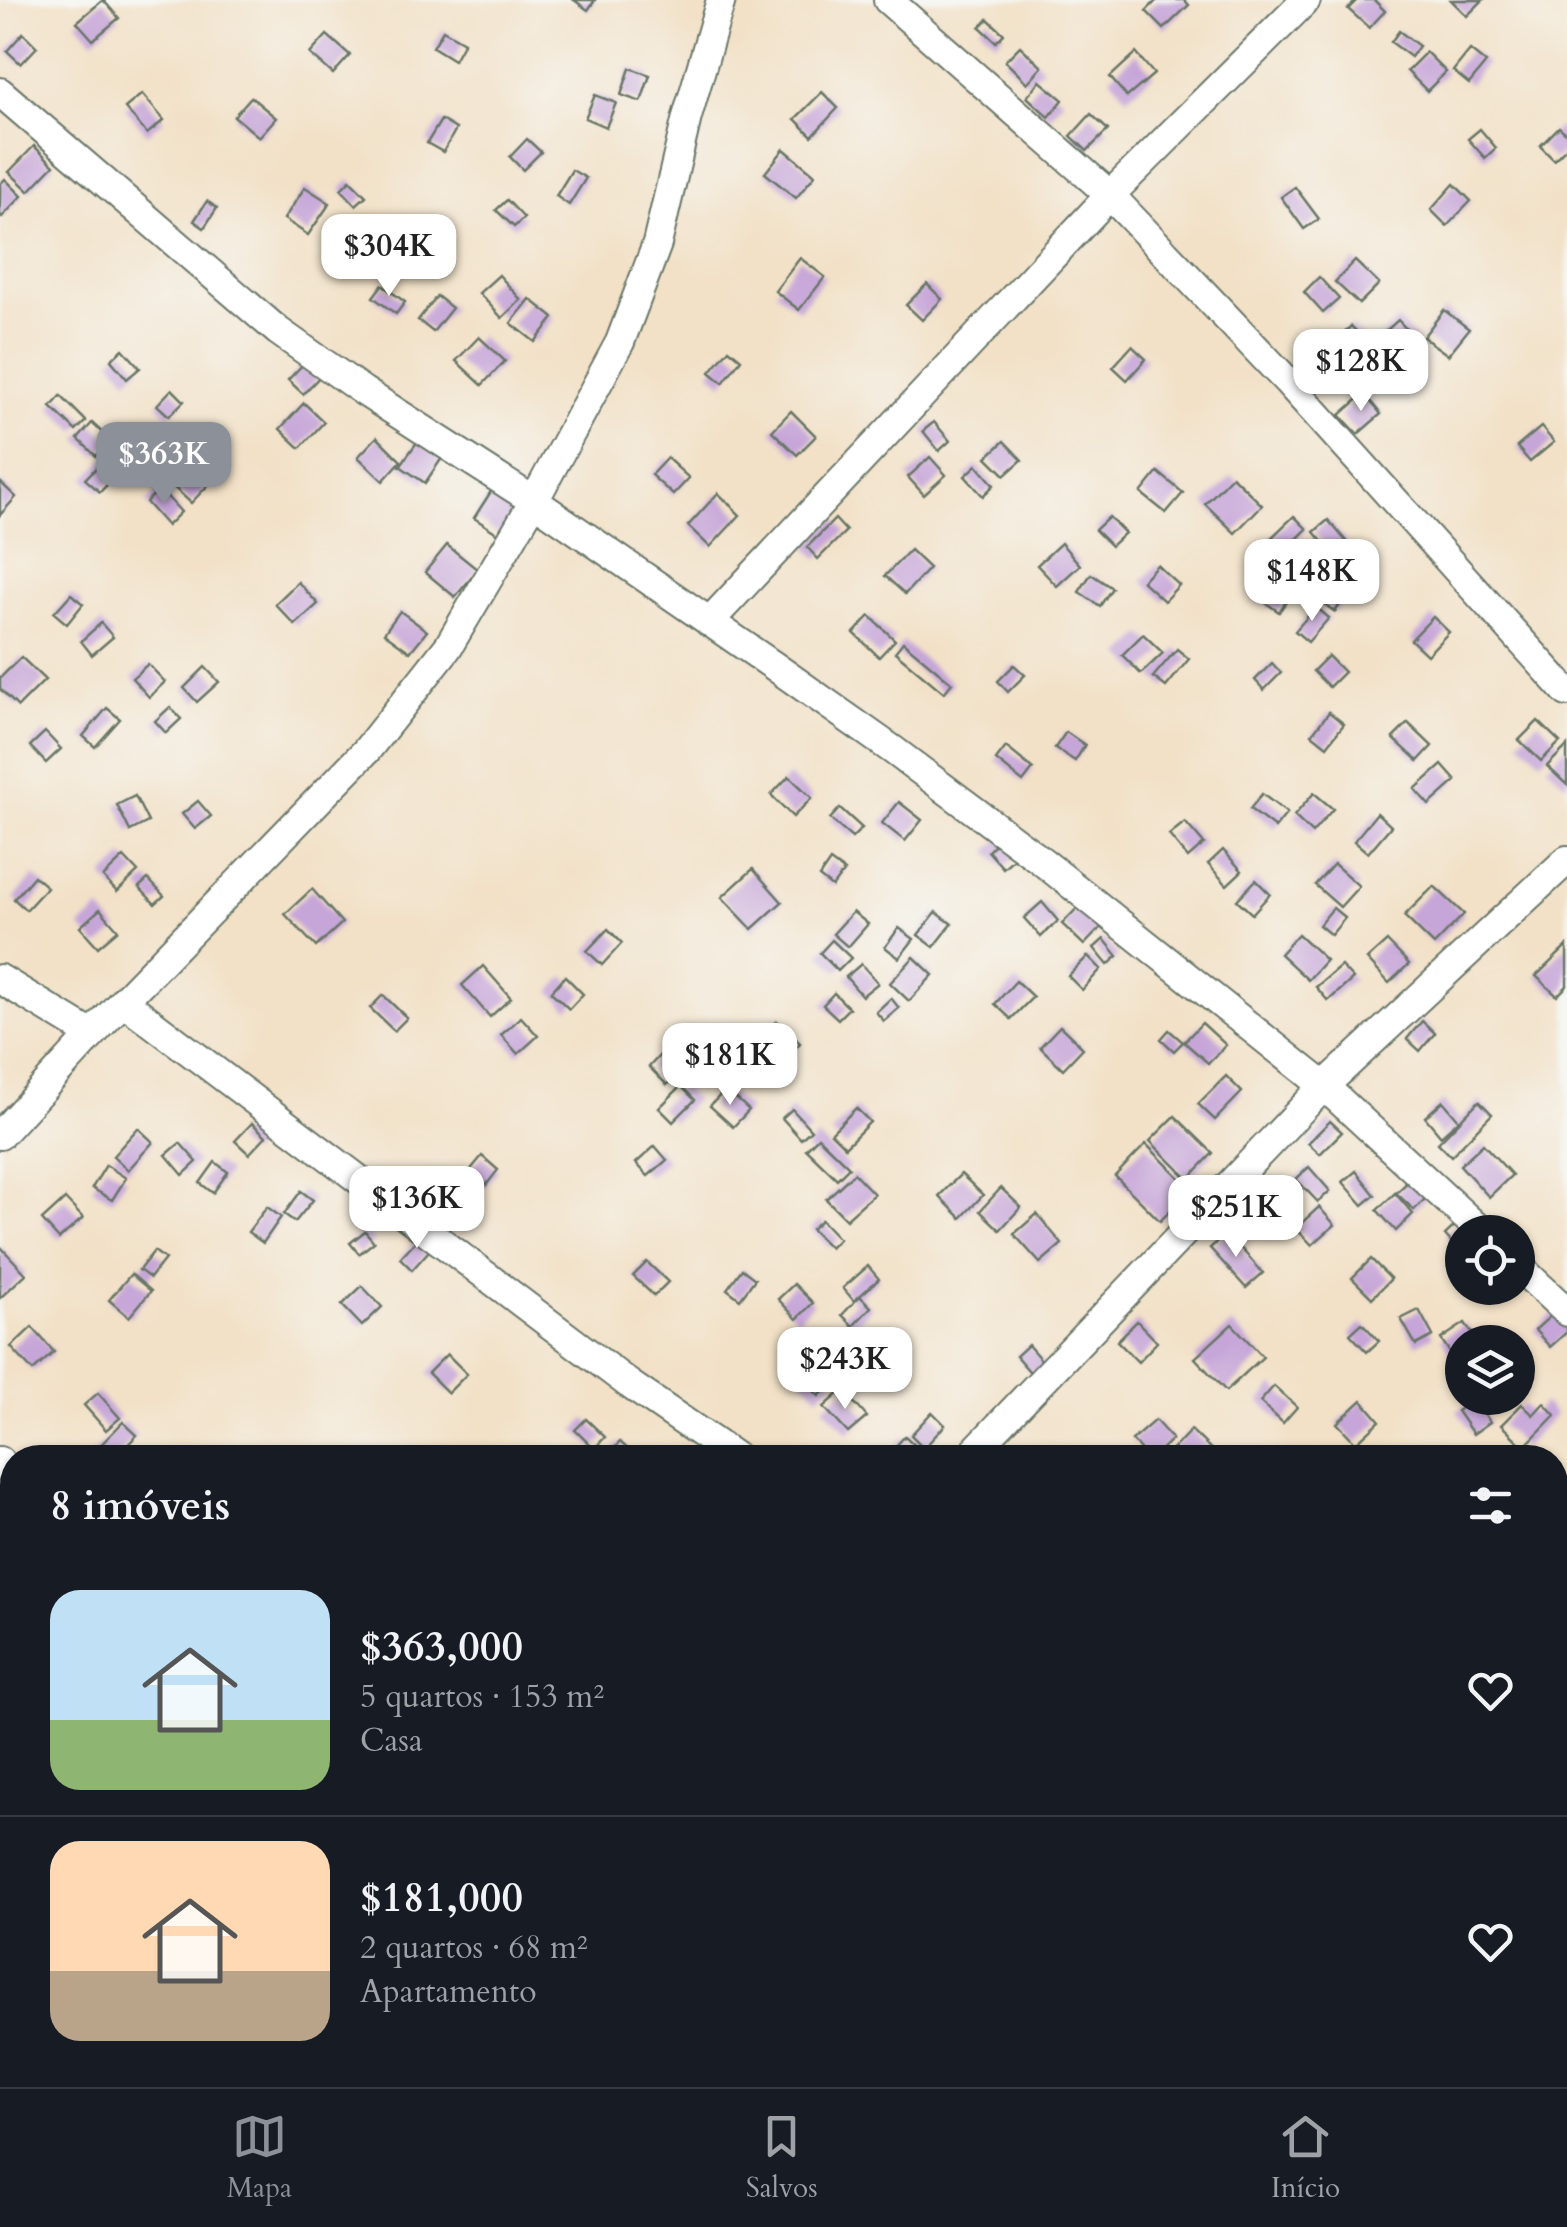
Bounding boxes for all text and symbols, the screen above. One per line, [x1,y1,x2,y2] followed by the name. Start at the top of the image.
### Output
[319,214,459,299] pin: $304K
[343,224,435,268] text: $304K
[1291,329,1431,414] pin: $128K
[1315,339,1407,383] text: $128K
[94,422,234,507] pin: $363K
[118,432,210,476] text: $363K
[1242,539,1382,624] pin: $148K
[1266,549,1358,593] text: $148K
[660,1023,800,1108] pin: $181K
[684,1033,776,1077] text: $181K
[347,1166,487,1251] pin: $136K
[1166,1175,1306,1260] pin: $251K
[371,1176,463,1220] text: $136K
[1190,1185,1282,1229] text: $251K
[1445,1215,1535,1415] map controls
[1445,1215,1535,1305] button: locate
[1445,1325,1535,1415] button: layers
[775,1327,915,1412] pin: $243K
[799,1337,891,1381] text: $243K
[50,1477,230,1534] text: 8 imóveis
[1463,1478,1518,1533] icon: filters
[360,1618,523,1675] text: $363,000
[130,1630,250,1750] icon: home
[1463,1663,1518,1718] icon: heart
[360,1675,604,1719] text: 5 quartos · 153 m²
[360,1719,423,1763] text: Casa
[360,1869,523,1926] text: $181,000
[130,1881,250,2001] icon: home
[1463,1914,1518,1969] icon: heart
[360,1926,588,1970] text: 2 quartos · 68 m²
[360,1970,536,2014] text: Apartamento
[227,2109,292,2207] tab: Mapa
[746,2109,818,2207] tab: Salvos
[1271,2109,1340,2207] tab: Início

